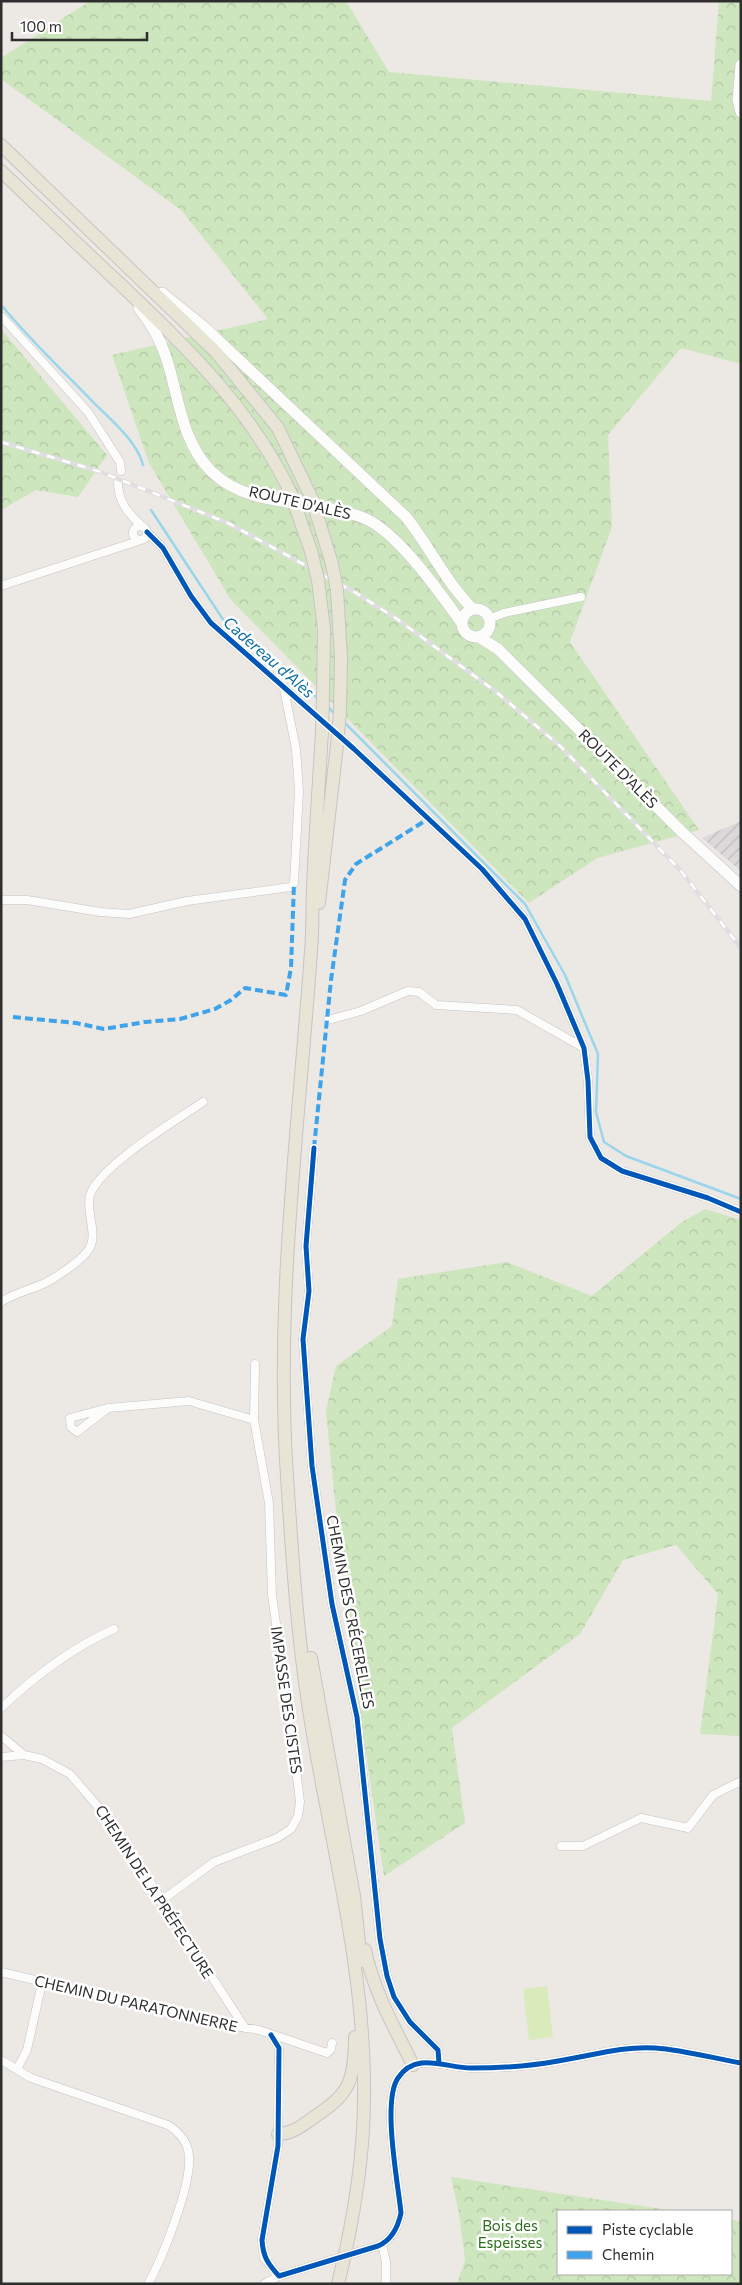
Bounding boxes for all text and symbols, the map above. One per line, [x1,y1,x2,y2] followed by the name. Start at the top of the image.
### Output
[12,10,148,42] scale bar
[20,17,62,35] text: 100 m
[247,481,353,523] street label: ROUTE D'ALÈS
[220,612,319,701] water label: Cadereau d'Alès
[575,724,663,812] street label: ROUTE D'ALÈS
[323,1513,380,1710] street label: CHEMIN DES CRÉCERELLES
[268,1625,306,1775] street label: IMPASSE DES CISTES
[92,1801,219,1982] street label: CHEMIN DE LA PRÉFECTURE
[33,1971,240,2035] street label: CHEMIN DU PARATONNERRE
[557,2210,732,2275] legend
[478,2216,543,2251] park label: Bois des Espeisses
[602,2220,694,2238] text: Piste cyclable
[602,2245,654,2263] text: Chemin

